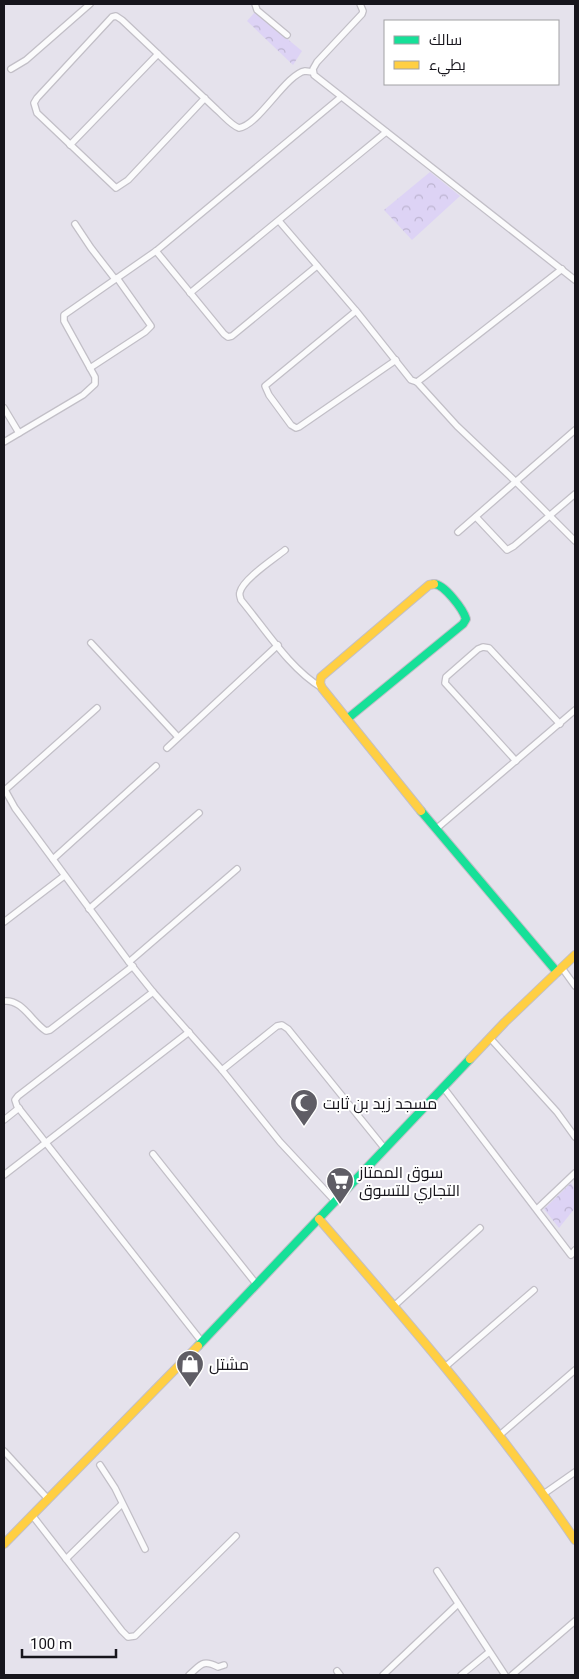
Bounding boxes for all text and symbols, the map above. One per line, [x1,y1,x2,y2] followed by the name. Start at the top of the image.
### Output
[384,20,559,85] legend
[429,31,462,49] text: سالك
[429,56,466,77] text: بطيء
[289,1088,319,1127] mosque icon: مسجد زيد بن ثابت
[323,1094,437,1114] place label: مسجد زيد بن ثابت
[358,1163,460,1204] place label: سوق الممتاز التجاري للتسوق
[325,1166,355,1205] supermarket icon: سوق الممتاز التجاري للتسوق
[175,1349,205,1388] shop icon: مشتل
[209,1355,249,1375] place label: مشتل
[22,1626,116,1658] scale bar
[30,1635,72,1653] text: 100 m

